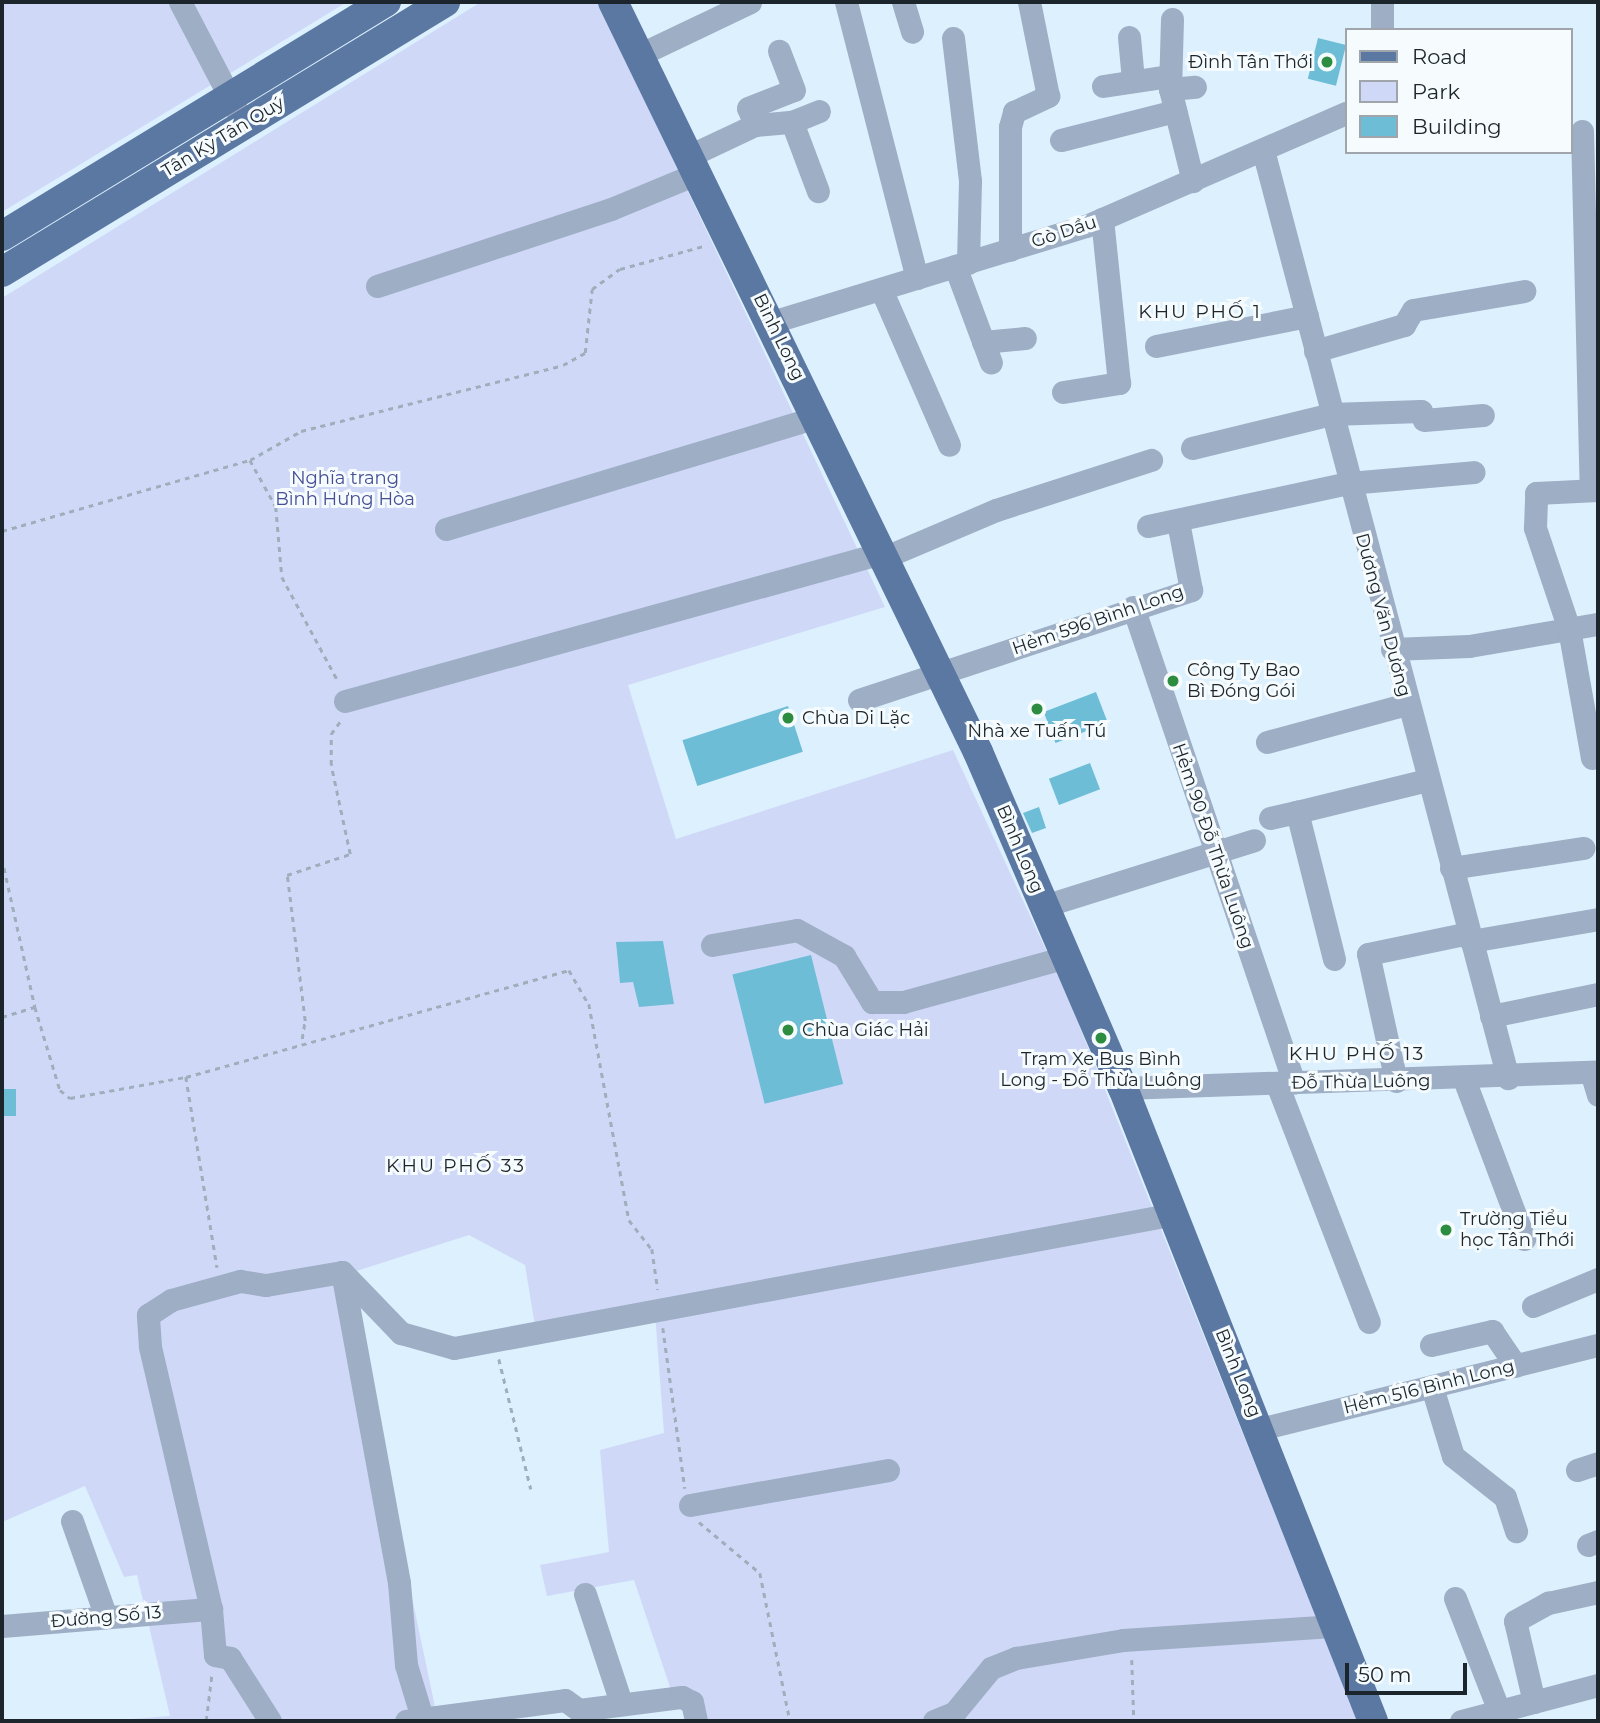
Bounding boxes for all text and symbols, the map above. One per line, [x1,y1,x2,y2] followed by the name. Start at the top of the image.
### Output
[1344,28,1572,154] legend
[1412,44,1467,69] text: Road
[1188,51,1313,73] place label: Đình Tân Thới
[1319,54,1335,70] marker: Đình Tân Thới
[1412,79,1460,104] text: Park
[158,92,288,182] street label: Tân Kỳ Tân Quý
[1412,114,1502,139] text: Building
[1029,211,1099,253] street label: Gò Dầu
[749,290,809,384] street label: Bình Long
[1139,301,1261,323] district label: KHU PHỐ 1
[275,468,415,510] park label: Nghĩa trang Bình Hưng Hòa
[1351,531,1415,699] street label: Dương Văn Dương
[1009,581,1187,659] street label: Hẻm 596 Bình Long
[1187,660,1300,702] place label: Công Ty Bao Bì Đóng Gói
[1165,673,1181,689] marker: Công Ty Bao Bì Đóng Gói
[1029,701,1045,717] marker: Nhà xe Tuấn Tú
[802,707,910,729] place label: Chùa Di Lặc
[780,710,796,726] marker: Chùa Di Lặc
[968,720,1106,742] place label: Nhà xe Tuấn Tú
[1168,740,1258,952] street label: Hẻm 90 Đỗ Thừa Luông
[992,802,1048,896] street label: Bình Long
[802,1019,929,1041] place label: Chùa Giác Hải
[780,1022,796,1038] marker: Chùa Giác Hải
[1093,1030,1109,1046] marker: Trạm Xe Bus Bình Long - Đỗ Thừa Luông
[1290,1043,1424,1065] district label: KHU PHỐ 13
[1000,1049,1202,1092] place label: Trạm Xe Bus Bình Long - Đỗ Thừa Luông
[1291,1070,1431,1094] street label: Đỗ Thừa Luông
[387,1155,525,1177] district label: KHU PHỐ 33
[1460,1209,1574,1252] place label: Trường Tiểu học Tân Thới
[1438,1222,1454,1238] marker: Trường Tiểu học Tân Thới
[1210,1326,1266,1420] street label: Bình Long
[1341,1355,1517,1419] street label: Hẻm 516 Bình Long
[50,1601,162,1633] street label: Đường Số 13
[1348,1650,1470,1694] scale bar
[1358,1662,1412,1687] text: 50 m

